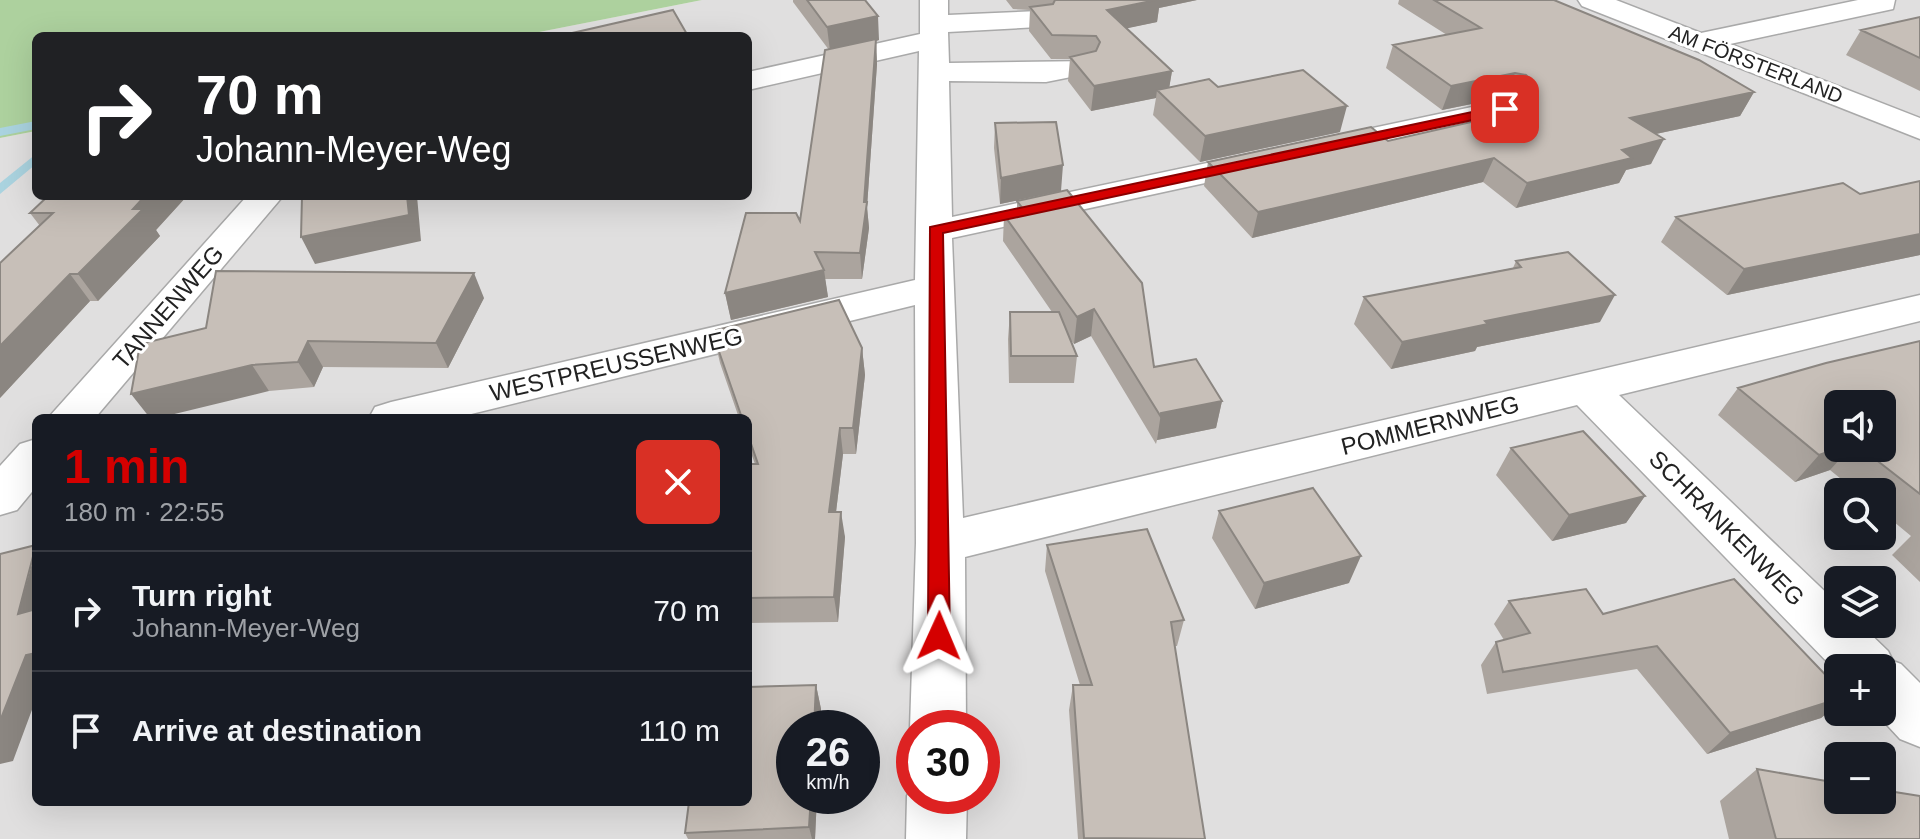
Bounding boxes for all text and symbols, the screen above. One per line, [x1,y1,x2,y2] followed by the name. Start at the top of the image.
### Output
[1666,21,1846,107] street label: AM FÖRSTERLAND
[196,63,324,126] text: 70 m
[64,64,168,168] icon: right
[1471,75,1539,143] pin
[1483,87,1527,131] icon: arrive
[196,129,511,170] text: Johann-Meyer-Weg
[107,240,229,374] street label: TANNENWEG
[487,322,745,406] street label: WESTPREUSSENWEG
[1338,390,1522,460] street label: POMMERNWEG
[1824,390,1896,814] map controls
[1824,390,1896,462] button: sound
[64,440,189,493] text: 1 min
[636,440,720,524] button: close
[1644,445,1810,611] street label: SCHRANKENWEG
[1824,478,1896,550] button: search
[64,497,224,527] text: 180 m · 22:55
[1824,566,1896,638] button: layers
[132,579,271,612] text: Turn right
[64,589,108,633] icon: right
[653,594,720,627] text: 70 m
[897,594,981,678] position arrow
[132,613,360,643] text: Johann-Meyer-Weg
[1824,654,1896,726] button: +
[64,709,108,753] icon: arrive
[896,710,1000,814] speed limit sign: 30
[132,714,422,747] text: Arrive at destination
[639,714,720,747] text: 110 m
[806,730,850,774] text: 26
[1824,742,1896,814] button: −
[806,771,850,793] text: km/h

